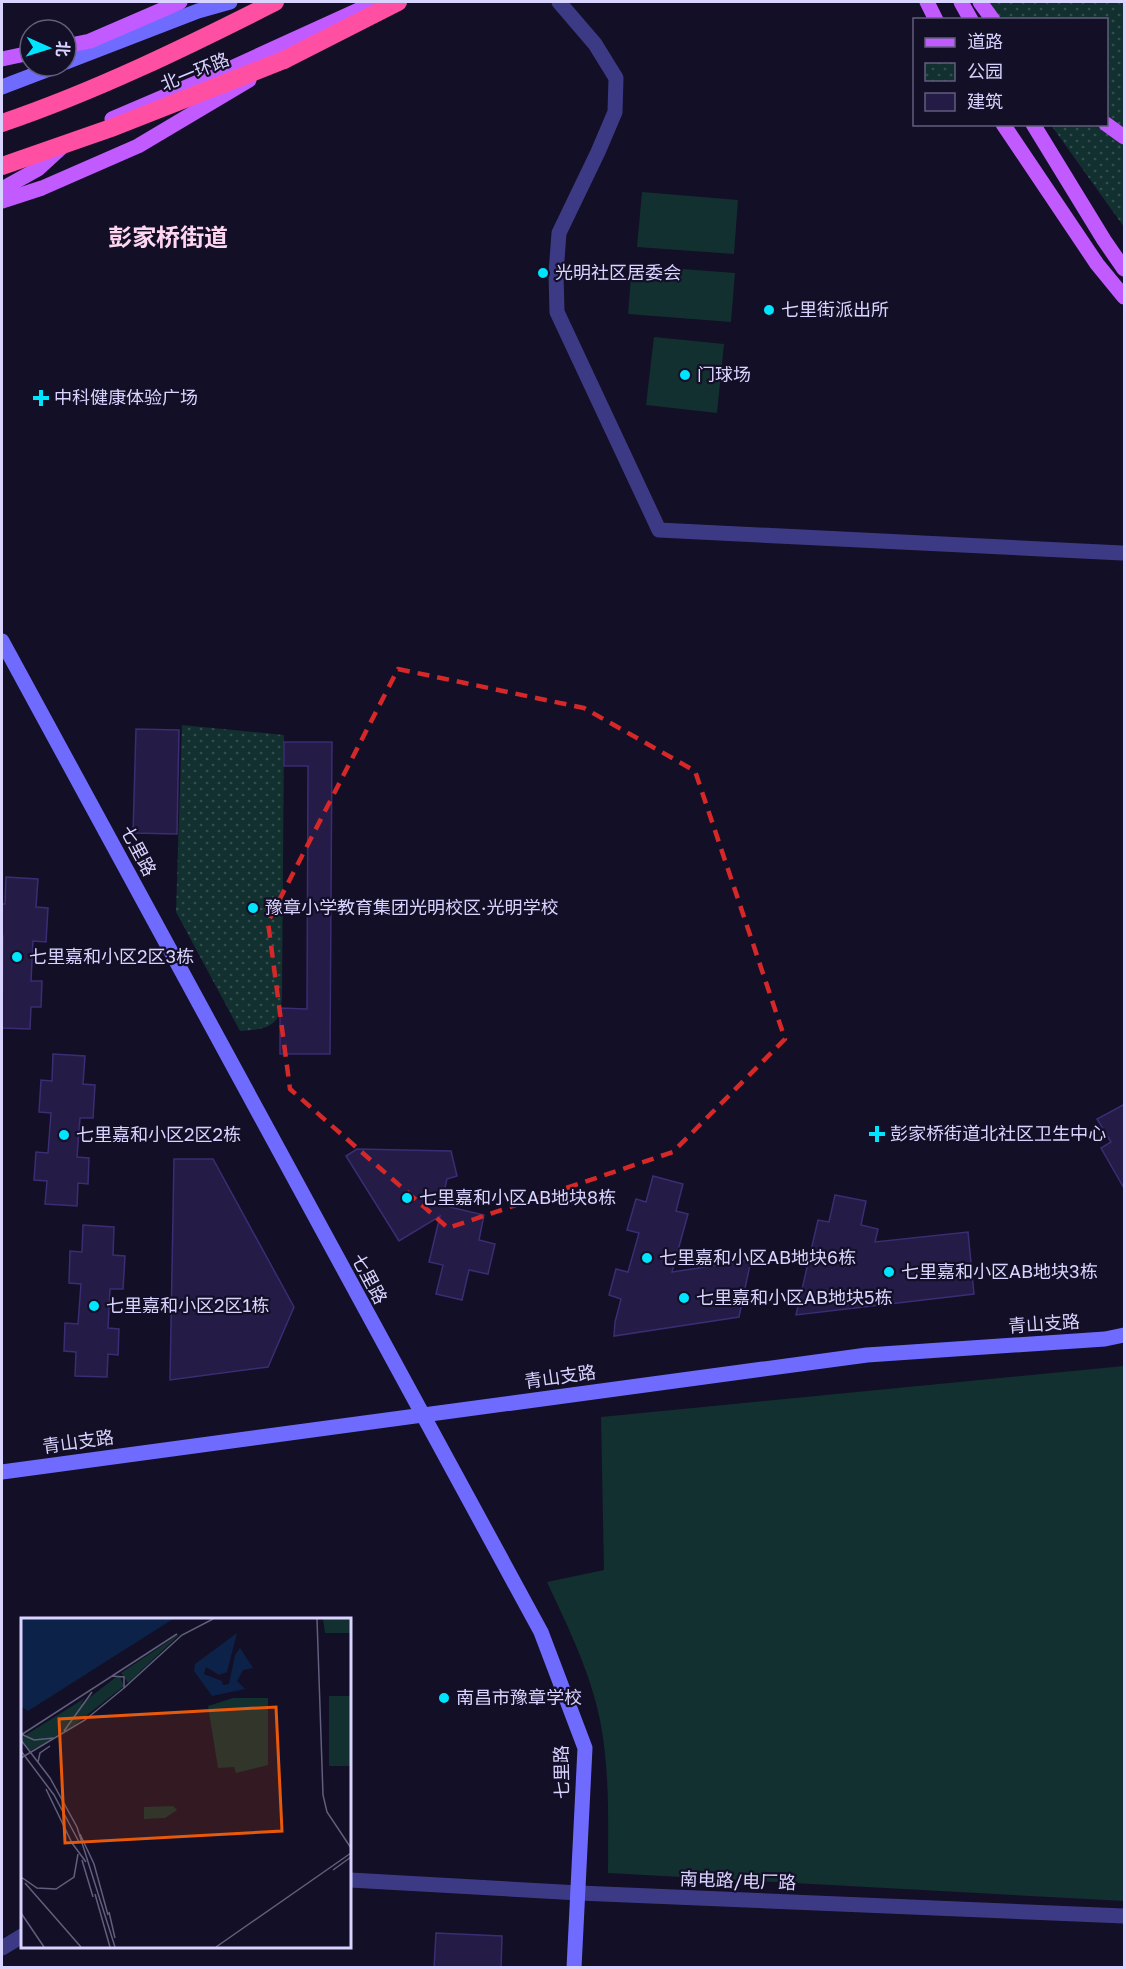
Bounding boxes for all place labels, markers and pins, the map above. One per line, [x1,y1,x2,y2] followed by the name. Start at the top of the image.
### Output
[555,261,681,283] place label: 光明社区居委会
[536,266,550,280] marker: 光明社区居委会
[781,298,889,320] place label: 七里街派出所
[762,303,776,317] marker: 七里街派出所
[697,363,751,385] place label: 门球场
[678,368,692,382] marker: 门球场
[54,386,198,408] place label: 中科健康体验广场
[32,389,50,407] marker: 中科健康体验广场
[265,896,558,918] place label: 豫章小学教育集团光明校区·光明学校
[246,901,260,915] marker: 豫章小学教育集团光明校区·光明学校
[29,945,194,967] place label: 七里嘉和小区2区3栋
[10,950,24,964] marker: 七里嘉和小区2区3栋
[890,1122,1106,1144] place label: 彭家桥街道北社区卫生中心
[76,1123,241,1145] place label: 七里嘉和小区2区2栋
[868,1125,886,1143] marker: 彭家桥街道北社区卫生中心
[57,1128,71,1142] marker: 七里嘉和小区2区2栋
[419,1186,616,1208] place label: 七里嘉和小区AB地块8栋
[400,1191,414,1205] marker: 七里嘉和小区AB地块8栋
[659,1246,856,1268] place label: 七里嘉和小区AB地块6栋
[640,1251,654,1265] marker: 七里嘉和小区AB地块6栋
[901,1260,1098,1282] place label: 七里嘉和小区AB地块3栋
[882,1265,896,1279] marker: 七里嘉和小区AB地块3栋
[696,1286,893,1308] place label: 七里嘉和小区AB地块5栋
[677,1291,691,1305] marker: 七里嘉和小区AB地块5栋
[106,1294,269,1316] place label: 七里嘉和小区2区1栋
[87,1299,101,1313] marker: 七里嘉和小区2区1栋
[456,1686,582,1708] place label: 南昌市豫章学校
[437,1691,451,1705] marker: 南昌市豫章学校

